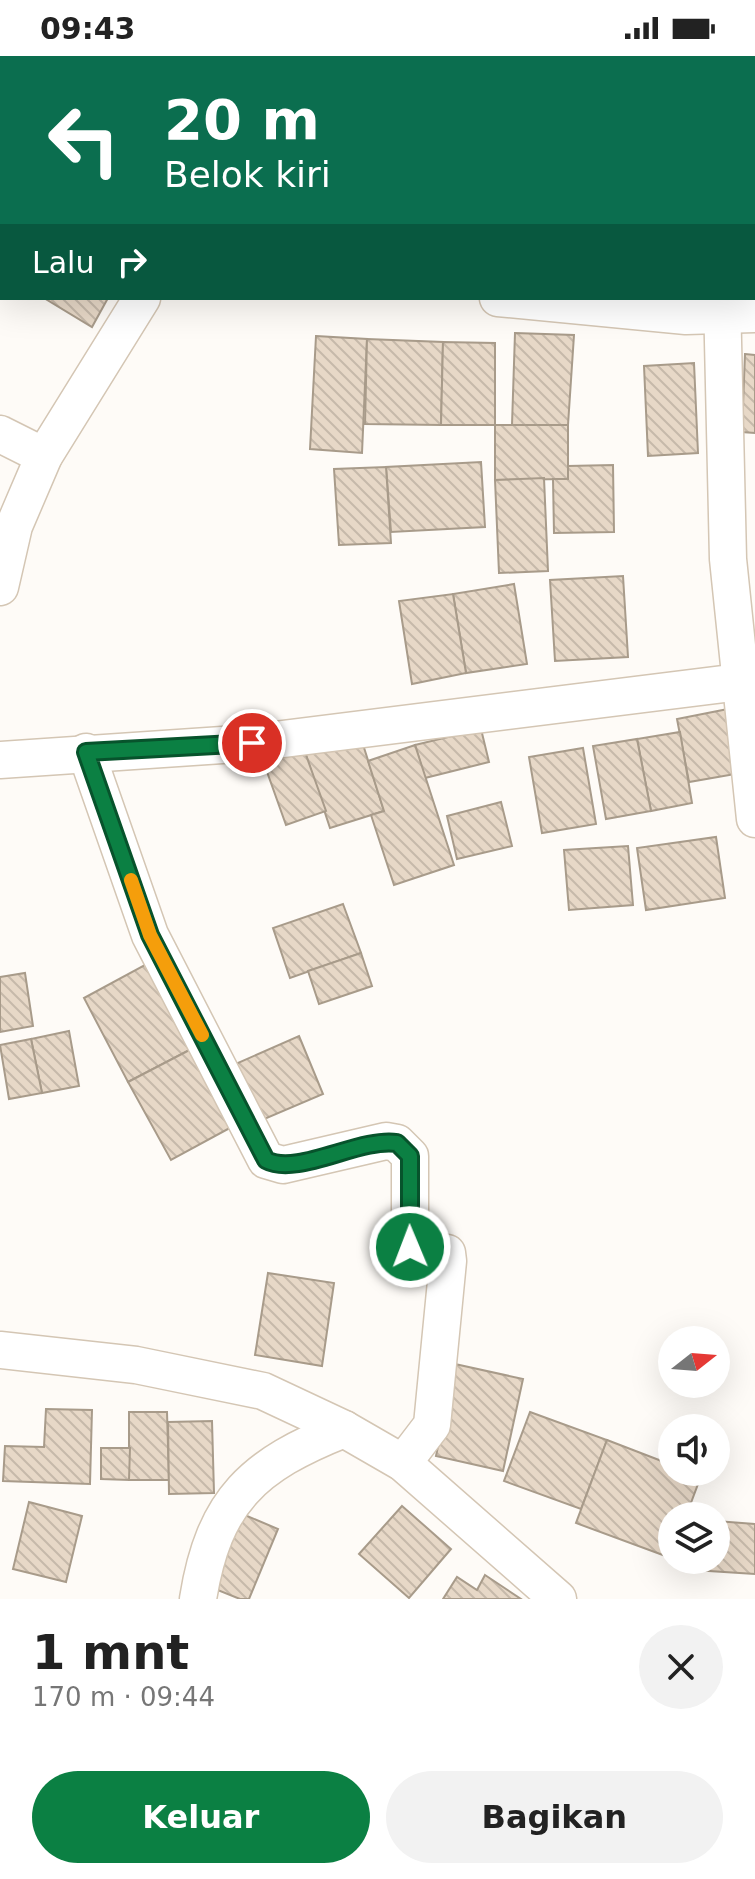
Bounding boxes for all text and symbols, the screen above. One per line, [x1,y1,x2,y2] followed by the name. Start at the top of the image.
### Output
[40,11,136,46] text: 09:43
[164,87,320,152] text: 20 m
[32,88,136,192] icon: left
[164,154,331,195] text: Belok kiri
[110,240,154,284] icon: right
[32,245,94,280] text: Lalu
[218,709,286,777] pin
[230,721,274,765] icon: arrive
[368,1205,452,1289] position arrow
[658,1326,730,1398] north arrow
[658,1326,730,1574] map controls
[658,1414,730,1486] button: sound
[658,1502,730,1574] button: layers
[32,1624,189,1680] text: 1 mnt
[639,1625,723,1709] button: close
[32,1682,215,1712] text: 170 m · 09:44
[32,1771,370,1863] button: Keluar
[386,1771,723,1863] button: Bagikan

